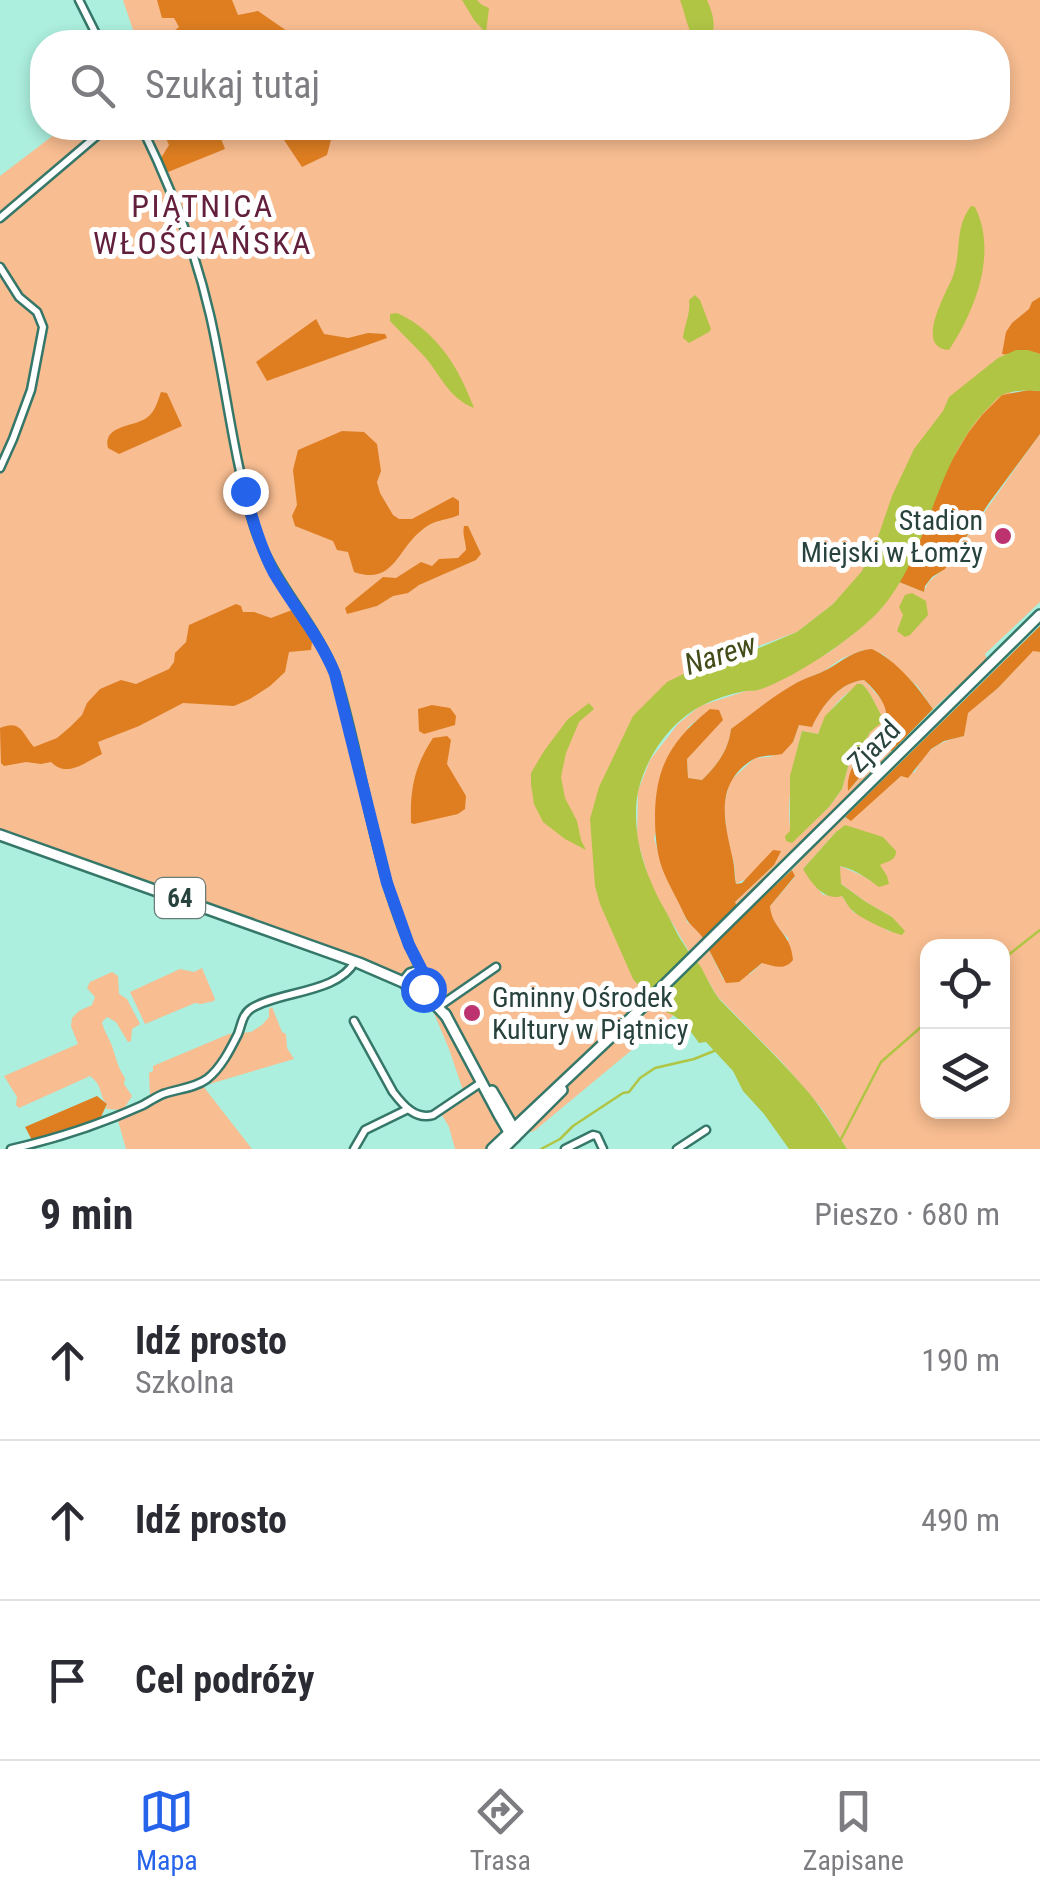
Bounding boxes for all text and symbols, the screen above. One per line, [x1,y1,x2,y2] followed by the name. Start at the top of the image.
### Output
[30,30,1010,140] search box
[65,58,120,113] icon: search
[145,63,320,107] text: Szukaj tutaj
[93,187,313,262] district label: PIĄTNICA WŁOŚCIAŃSKA
[223,469,269,515] route end
[801,504,983,569] place label: Stadion Miejski w Łomży
[992,525,1014,547] marker: Stadion Miejski w Łomży
[680,626,761,682] water label: Narew
[841,713,907,779] street label: Zjazd
[155,878,205,918] road number: 64
[920,939,1010,1119] map controls
[920,939,1010,1029] button: locate
[401,967,447,1013] route start
[492,981,689,1046] place label: Gminny Ośrodek Kultury w Piątnicy
[461,1002,483,1024] marker: Gminny Ośrodek Kultury w Piątnicy
[920,1029,1010,1119] button: layers
[40,1190,133,1239] text: 9 min
[814,1195,1000,1233] text: Pieszo · 680 m
[135,1319,287,1363] text: Idź prosto
[40,1333,95,1388] icon: ahead
[921,1341,1000,1379] text: 190 m
[135,1363,234,1401] text: Szkolna
[40,1493,95,1548] icon: ahead
[135,1498,287,1542] text: Idź prosto
[921,1501,1000,1539] text: 490 m
[40,1653,95,1708] icon: arrive
[135,1658,314,1702] text: Cel podróży
[136,1784,198,1877] tab: Mapa
[470,1784,531,1877] tab: Trasa
[803,1784,904,1877] tab: Zapisane

